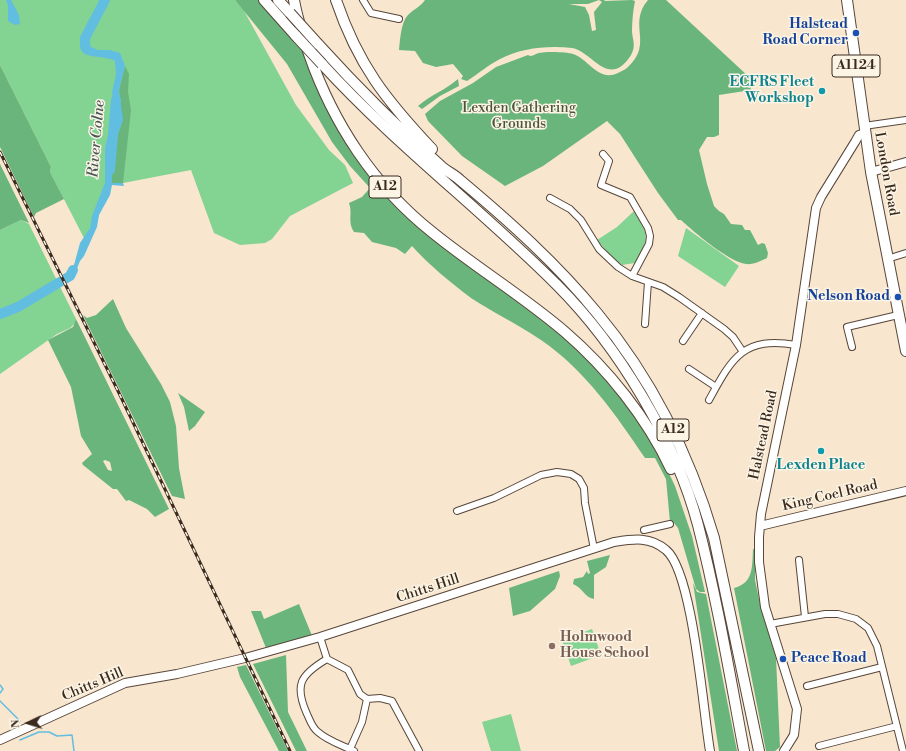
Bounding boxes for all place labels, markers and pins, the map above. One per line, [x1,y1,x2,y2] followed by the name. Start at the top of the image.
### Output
[762,17,848,50] place label: Halstead Road Corner
[851,28,861,38] marker: Halstead Road Corner
[729,75,814,108] place label: ECFRS Fleet Workshop
[817,86,827,96] marker: ECFRS Fleet Workshop
[807,289,890,305] place label: Nelson Road
[893,292,903,302] marker: Nelson Road
[816,446,826,456] marker: Lexden Place
[777,458,865,474] place label: Lexden Place
[560,630,649,662] place label: Holmwood House School
[547,641,557,651] marker: Holmwood House School
[791,651,867,667] place label: Peace Road
[778,654,788,664] marker: Peace Road

